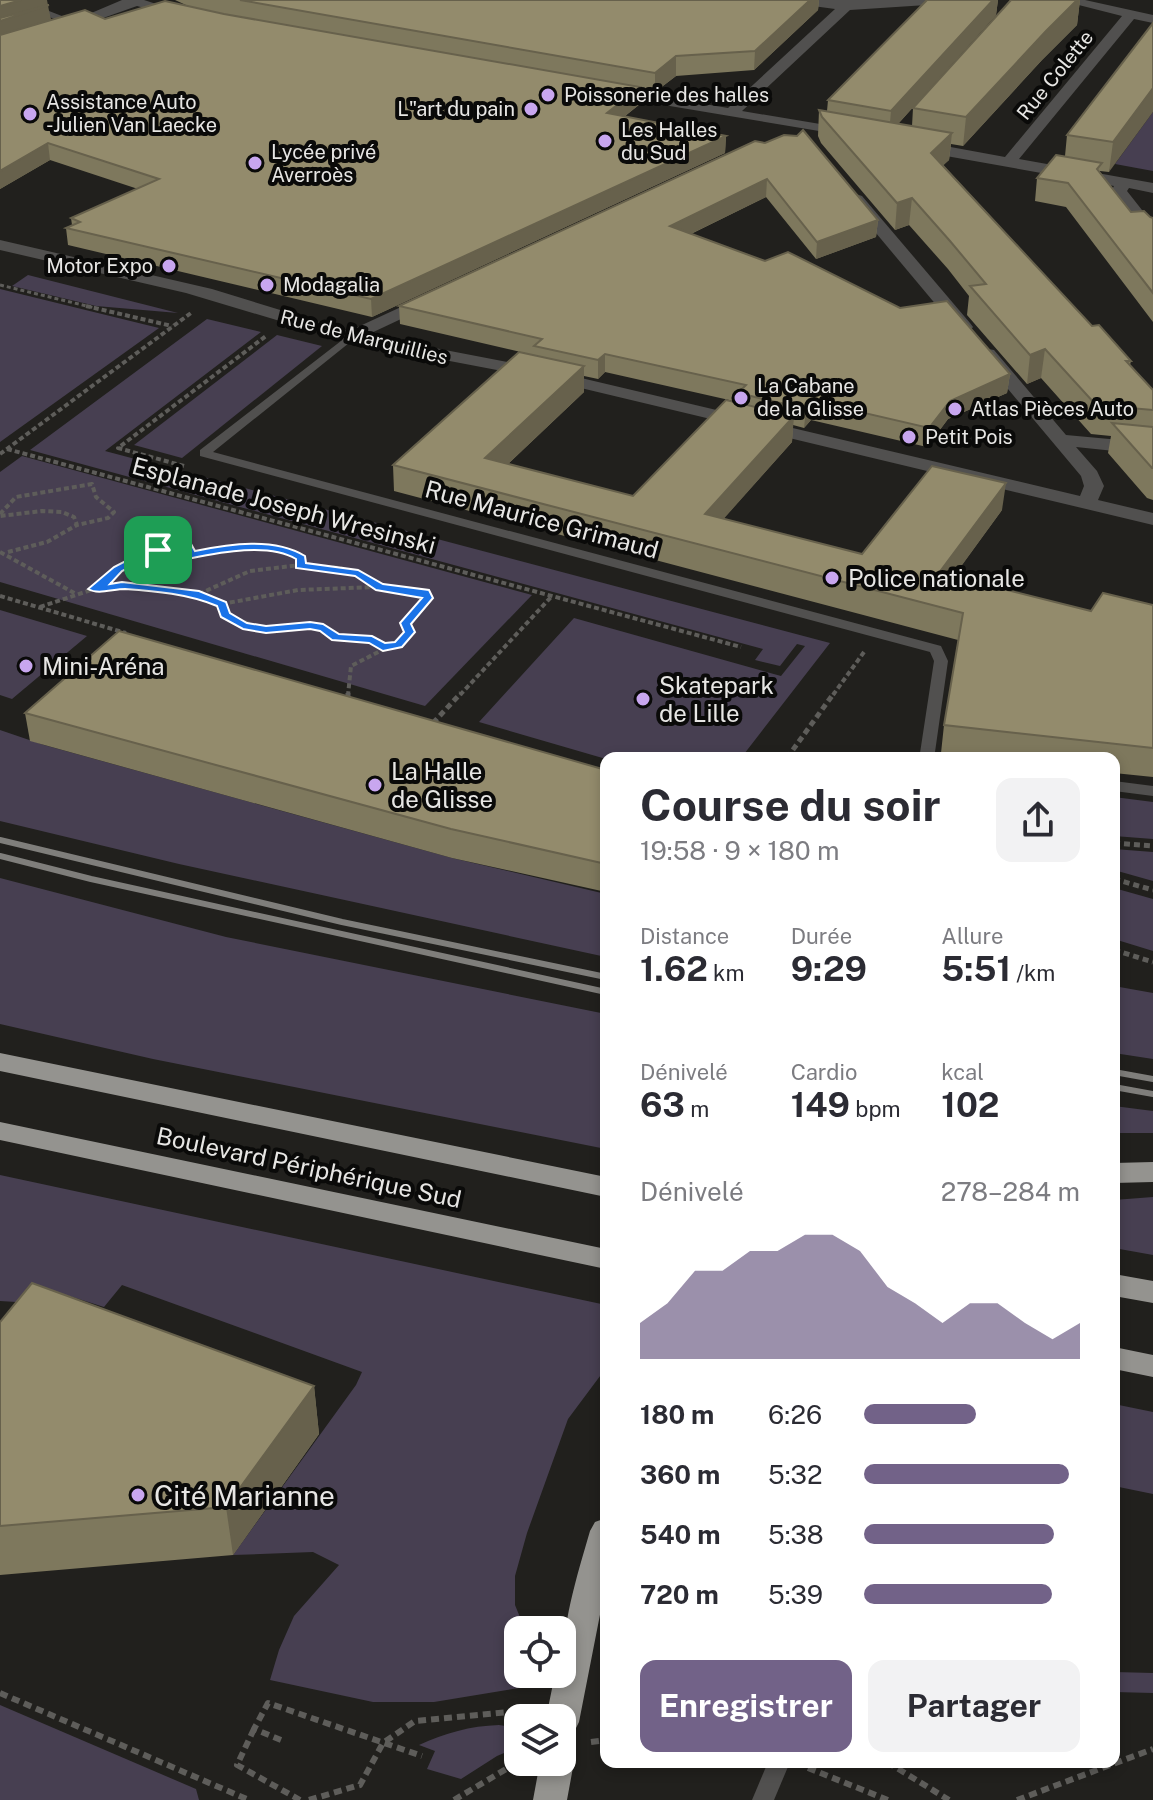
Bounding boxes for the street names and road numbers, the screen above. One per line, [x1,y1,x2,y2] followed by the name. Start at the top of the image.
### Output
[1012,25,1098,125] street label: Rue Colette
[278,305,450,369] street label: Rue de Marquillies
[129,451,439,559] street label: Esplanade Joseph Wresinski
[422,474,662,564] street label: Rue Maurice Grimaud
[154,1121,464,1213] street label: Boulevard Périphérique Sud

